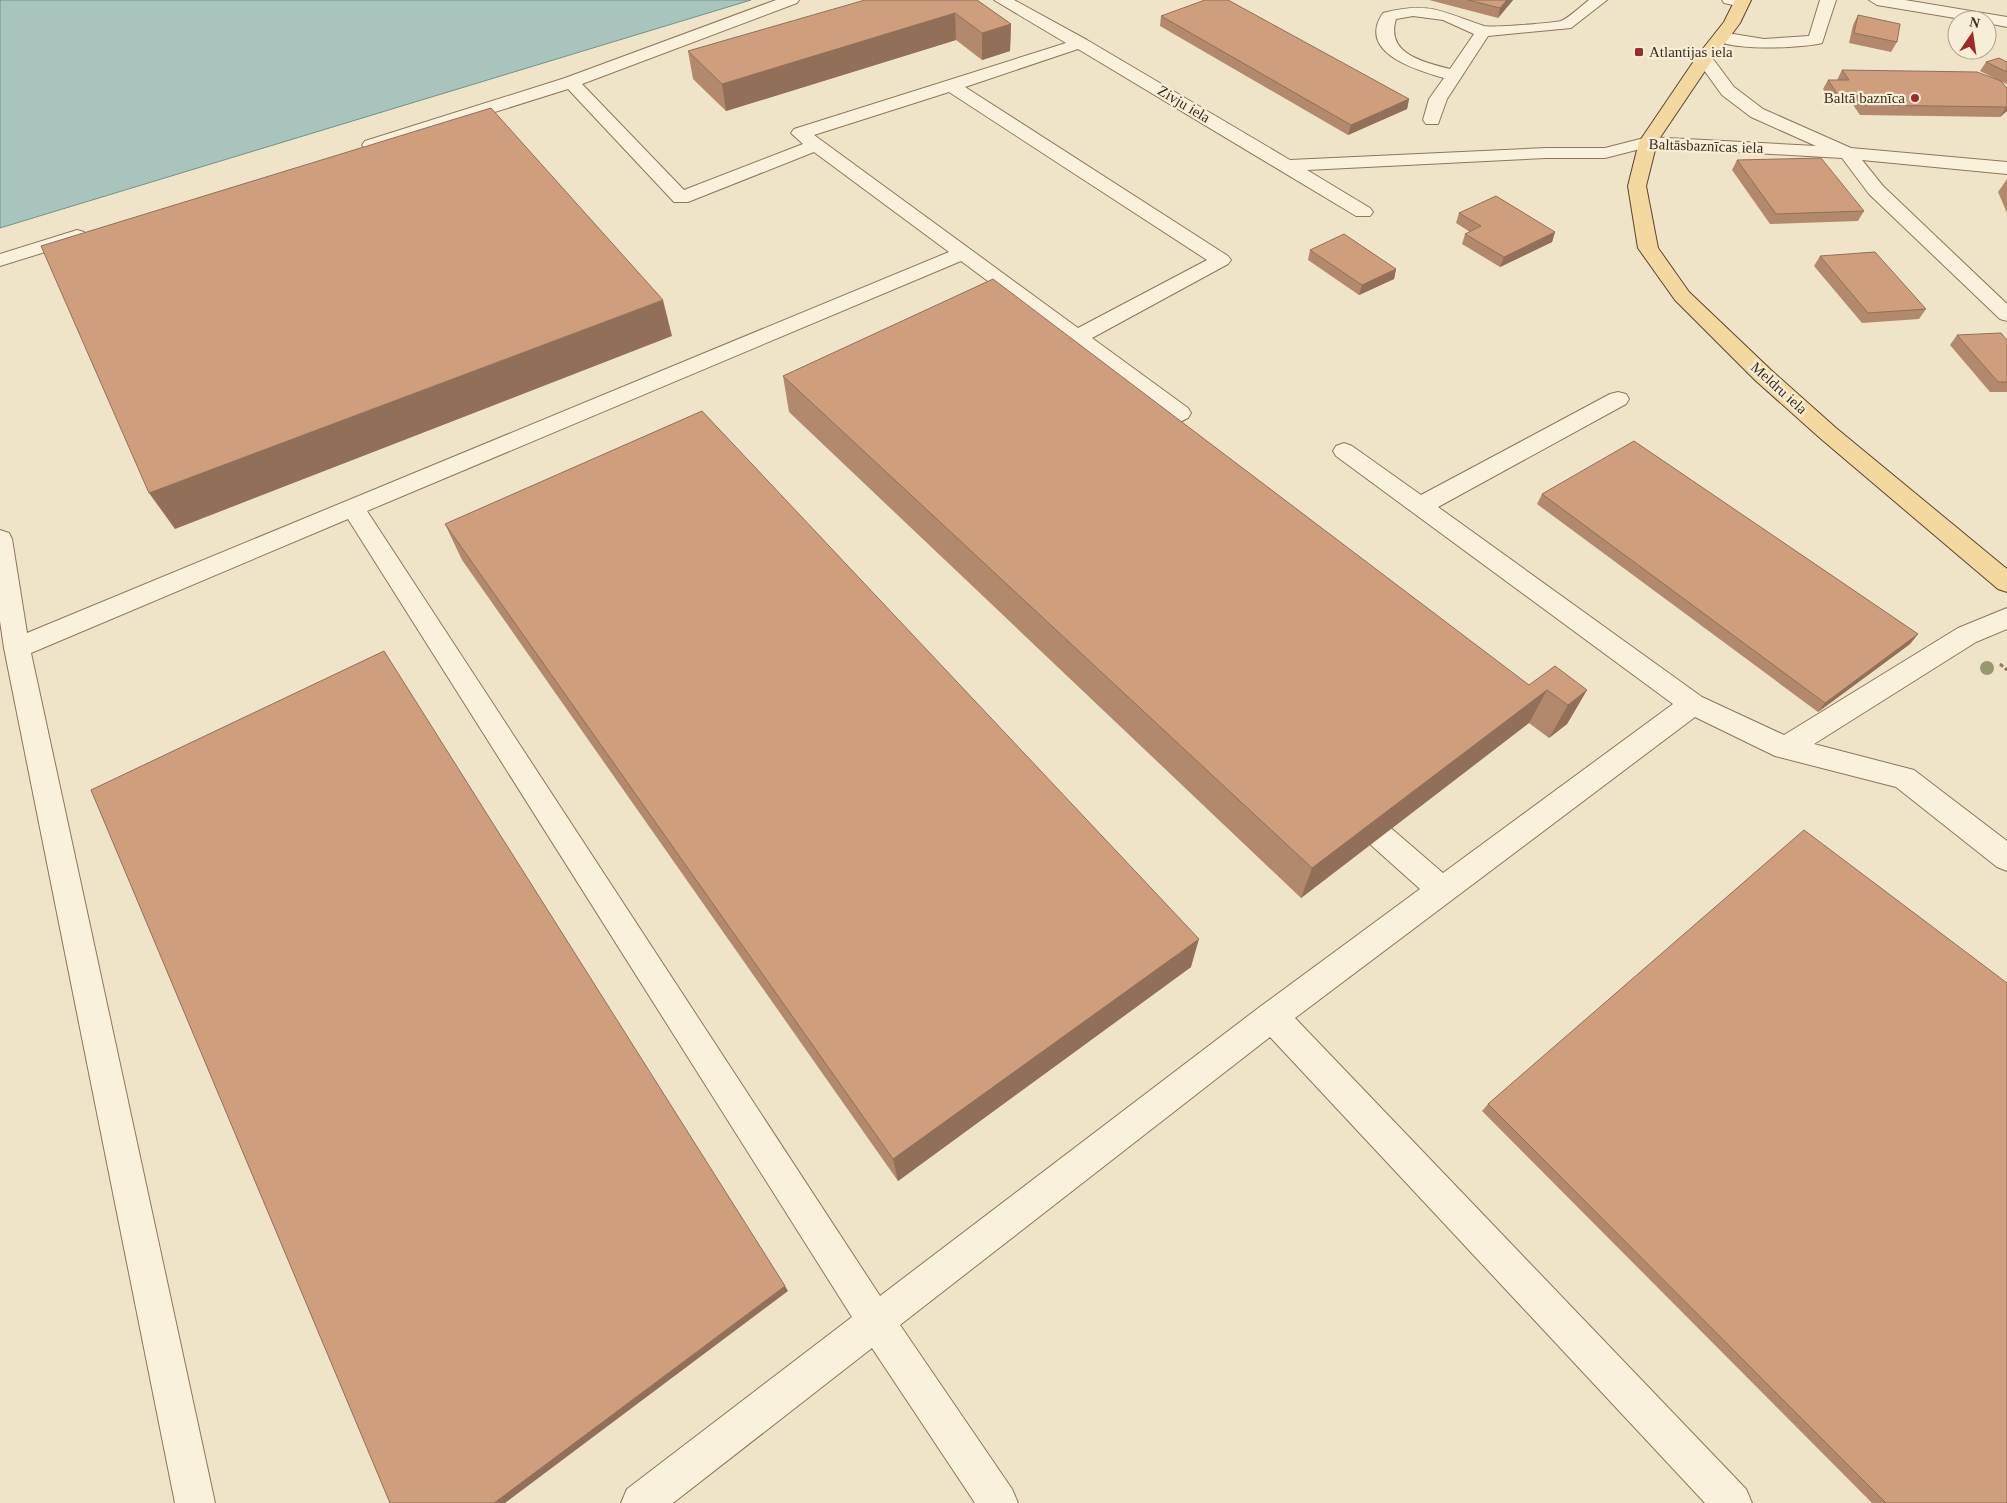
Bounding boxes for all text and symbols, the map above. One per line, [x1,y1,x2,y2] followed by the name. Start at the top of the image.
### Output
[1947,10,1997,60] north arrow
[1968,14,1981,31] text: N
[1649,44,1733,60] place label: Atlantijas iela
[1633,46,1645,58] marker: Atlantijas iela
[1155,82,1213,126] street label: Zivju iela
[1824,90,1905,106] place label: Baltā baznīca
[1909,92,1921,104] marker: Baltā baznīca
[1648,136,1764,156] street label: Baltāsbaznīcas iela
[1748,359,1810,417] street label: Meldru iela

